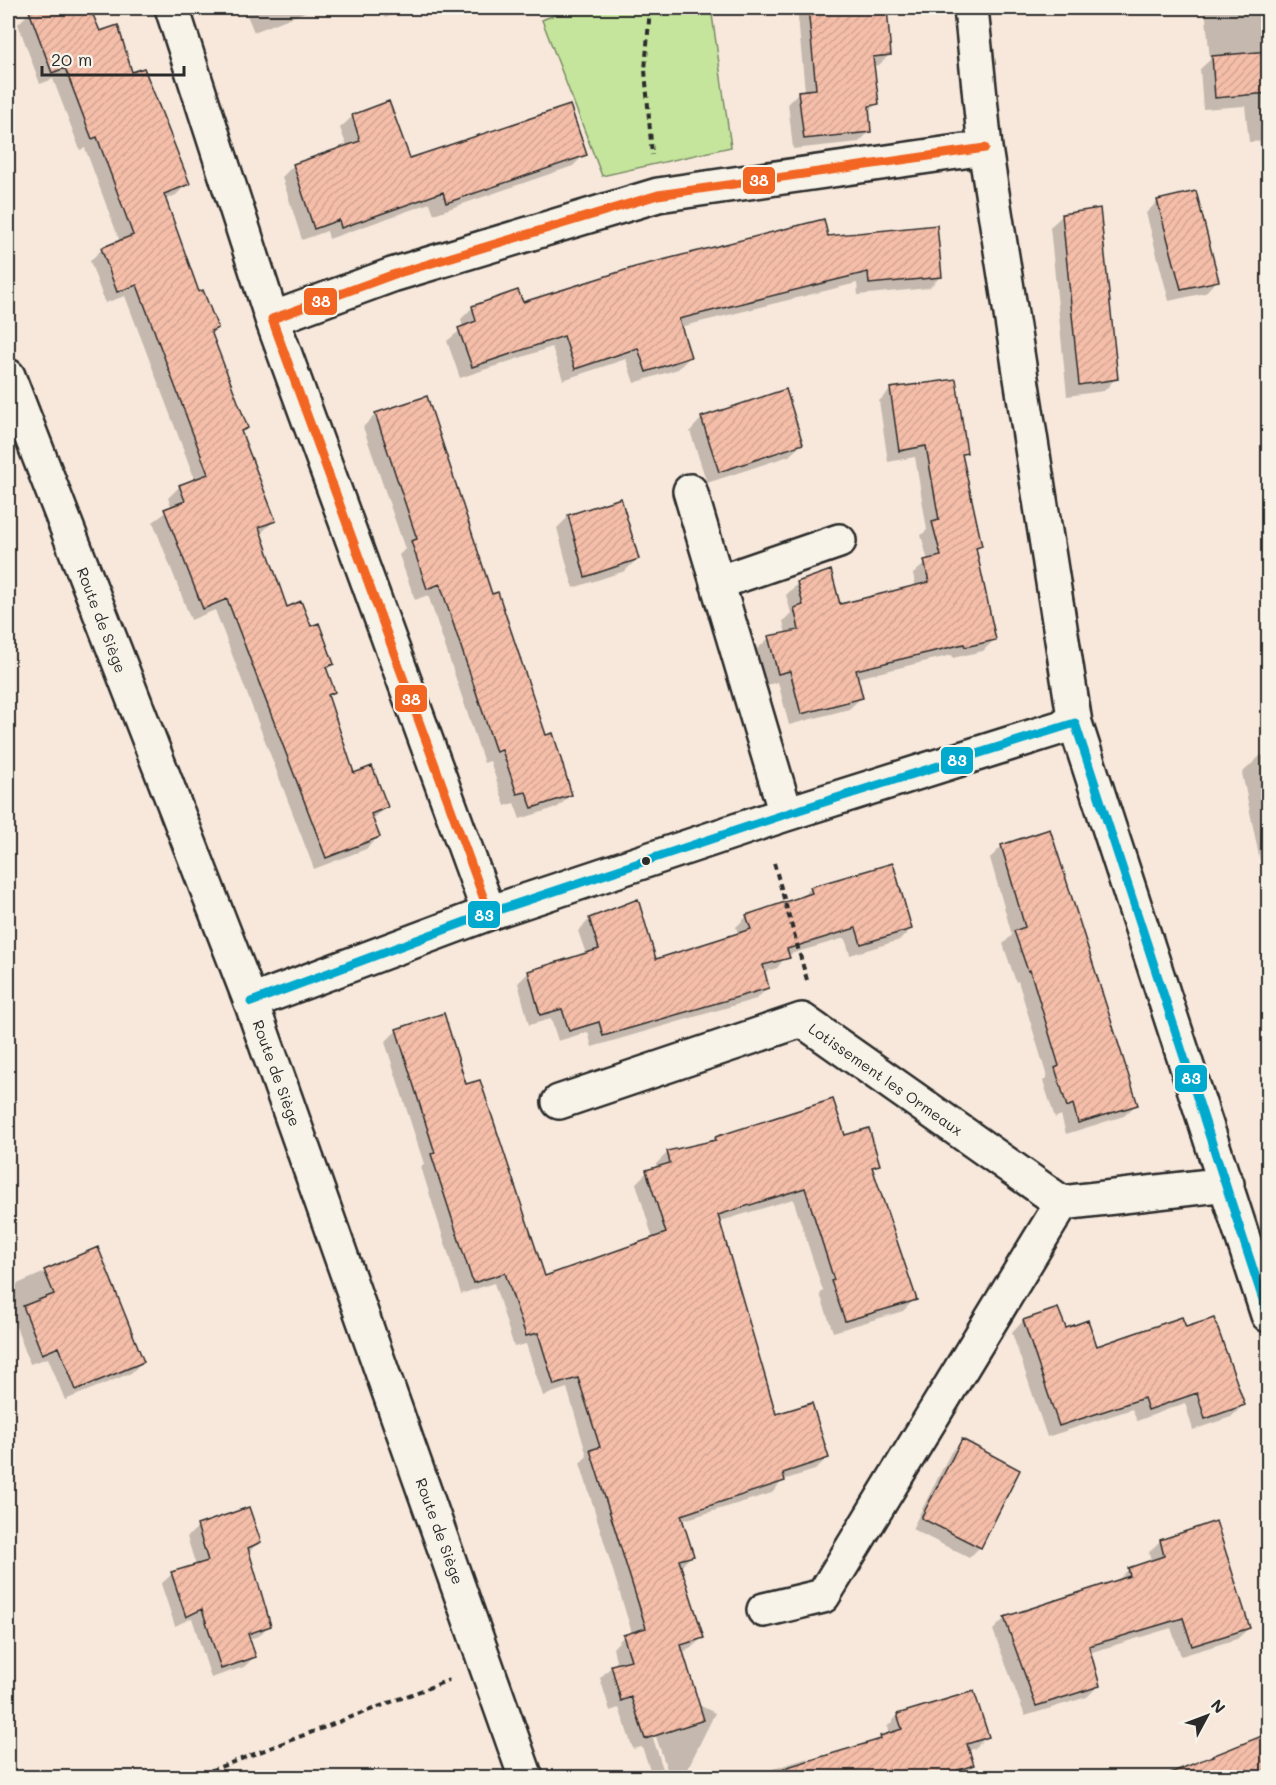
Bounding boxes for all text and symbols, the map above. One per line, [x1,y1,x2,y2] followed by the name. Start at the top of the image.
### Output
[42,39,184,77] scale bar
[51,47,92,71] text: 20 m
[742,166,776,195] line badge: 38
[749,169,769,190] text: 38
[303,287,338,316] line badge: 38
[311,290,331,311] text: 38
[73,564,131,676] street label: Route de Siège
[394,684,428,713] line badge: 38
[401,688,421,709] text: 38
[940,746,974,775] line badge: 83
[947,749,967,770] text: 83
[640,855,652,867] unlabelled marker
[467,900,501,929] line badge: 83
[474,904,494,925] text: 83
[249,1017,305,1129] street label: Route de Siège
[805,1018,967,1140] street label: Lotissement les Ormeaux
[1174,1064,1208,1093] line badge: 83
[1181,1067,1201,1088] text: 83
[412,1475,468,1587] street label: Route de Siège
[1177,1686,1237,1746] north arrow
[1207,1694,1231,1717] text: N

